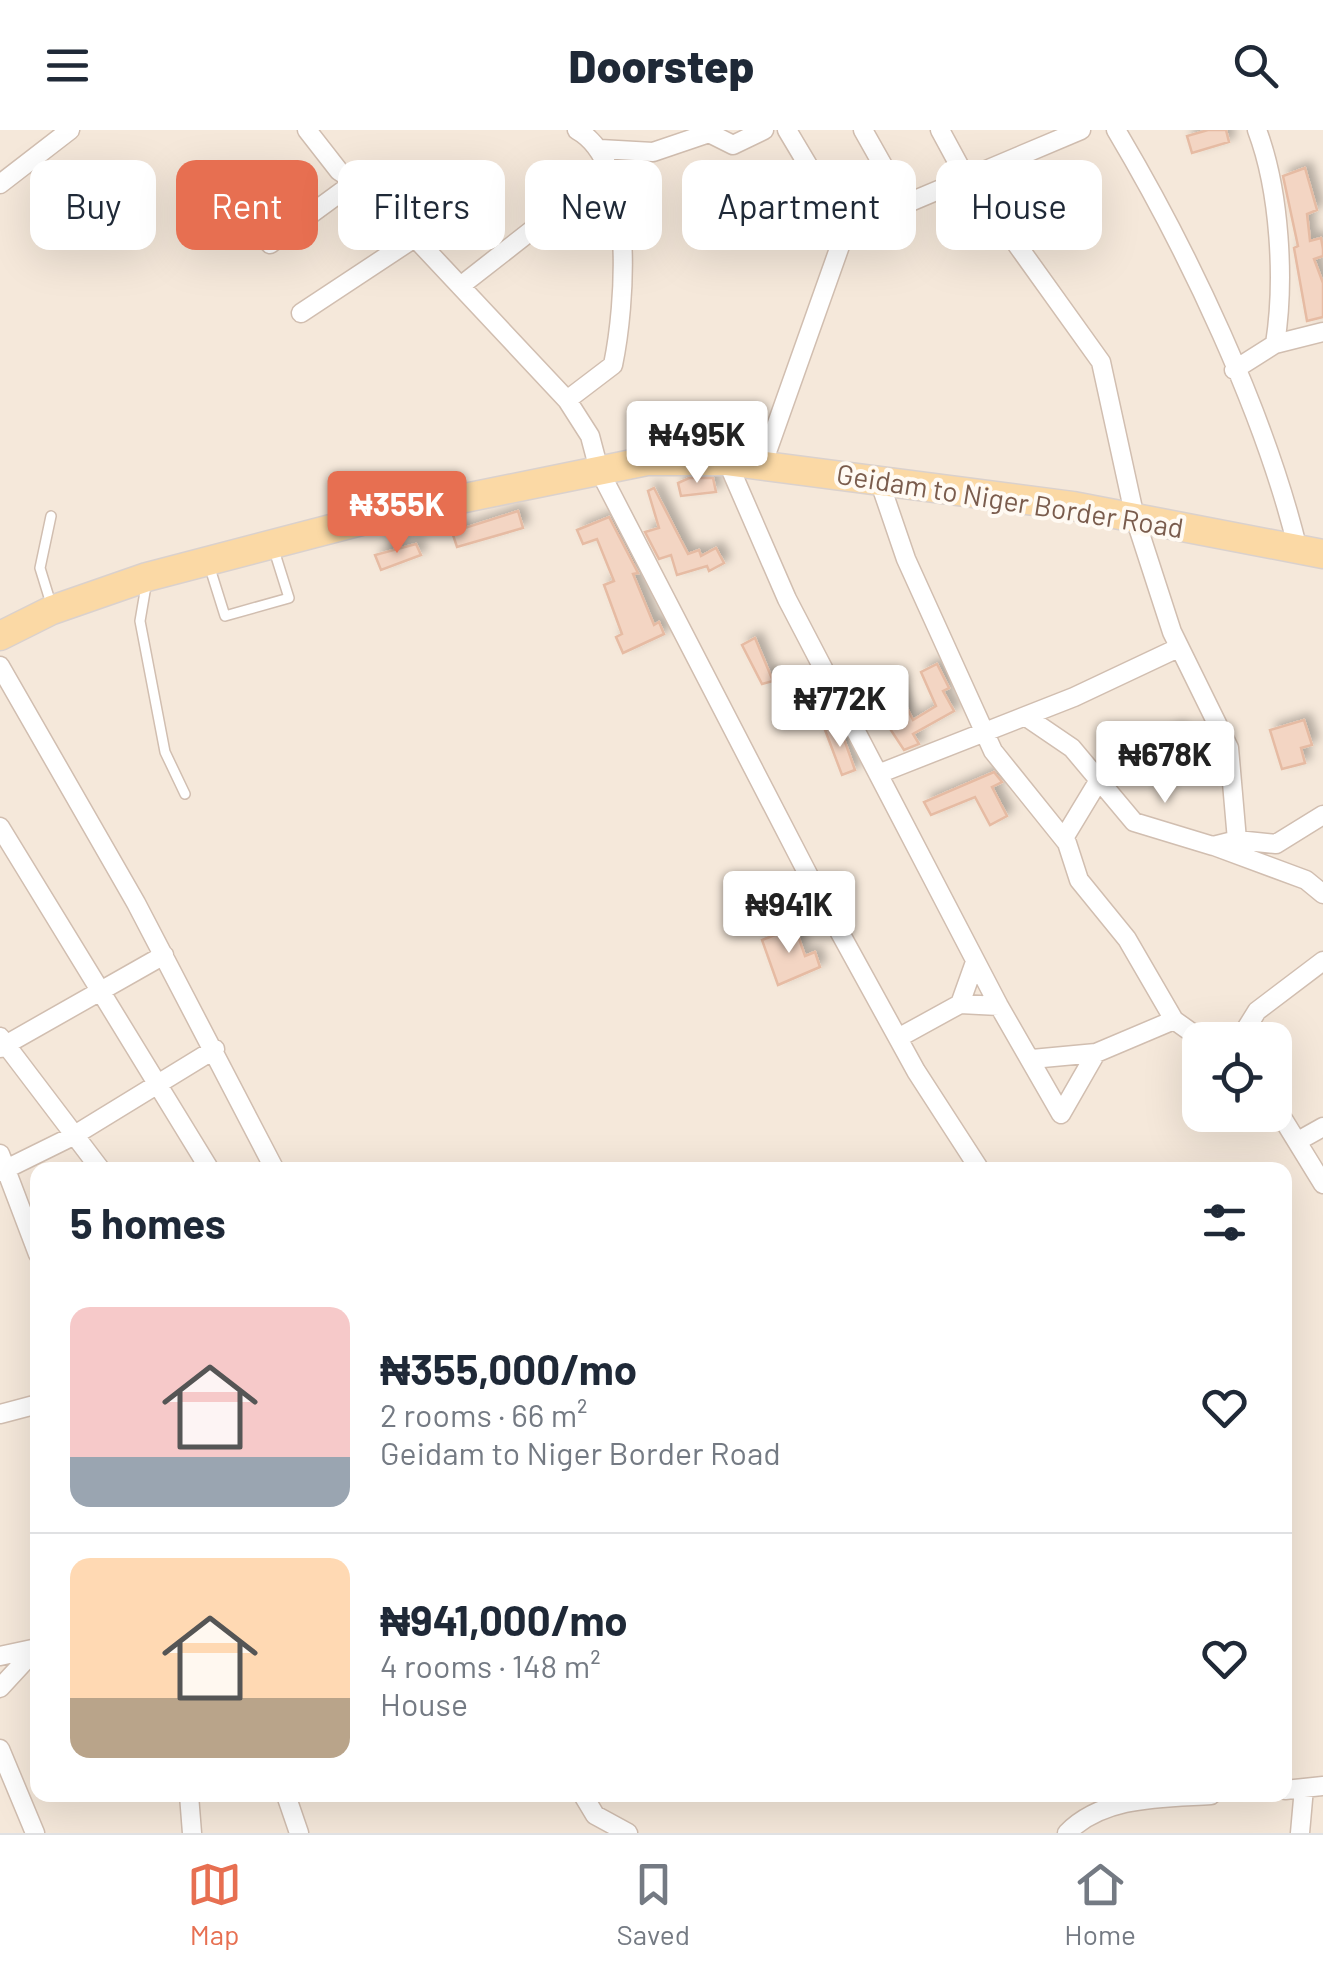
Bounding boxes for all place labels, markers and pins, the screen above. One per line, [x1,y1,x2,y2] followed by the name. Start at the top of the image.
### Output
[627,401,767,486] pin: ₦495K
[327,471,467,556] pin: ₦355K
[770,665,910,750] pin: ₦772K
[1095,721,1235,806] pin: ₦678K
[719,871,859,956] pin: ₦941K

